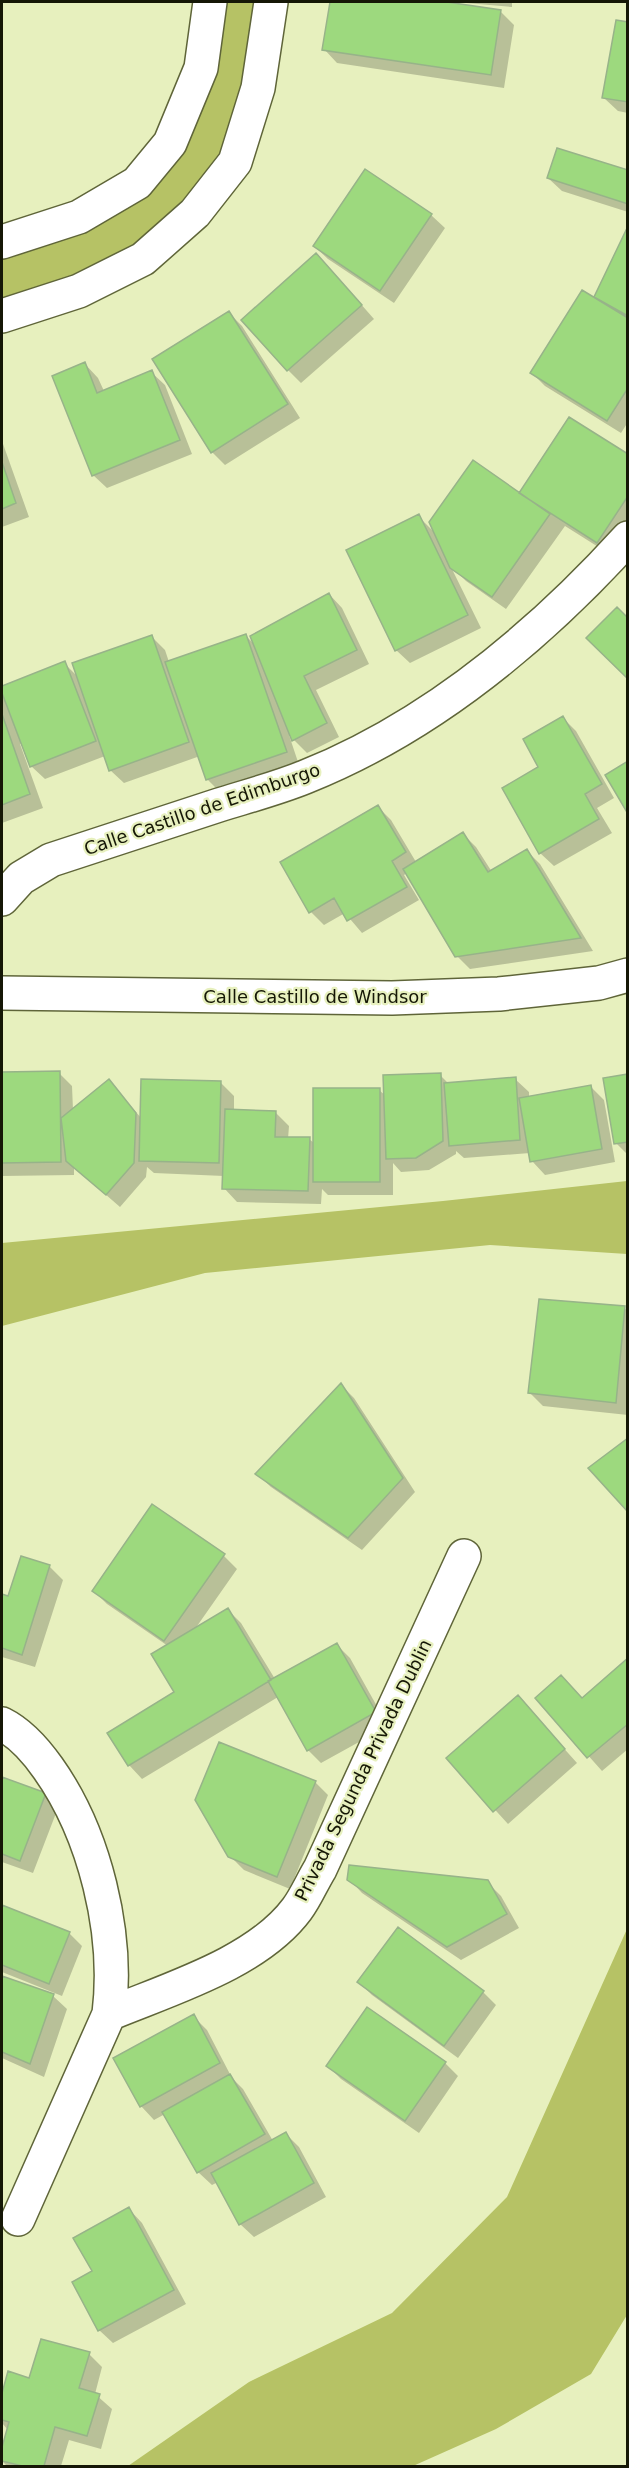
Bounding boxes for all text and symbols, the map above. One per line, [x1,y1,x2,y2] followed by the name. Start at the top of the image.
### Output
[81,759,323,859] street label: Calle Castillo de Edimburgo
[203,986,427,1007] street label: Calle Castillo de Windsor
[290,1636,436,1904] street label: Privada Segunda Privada Dublin

